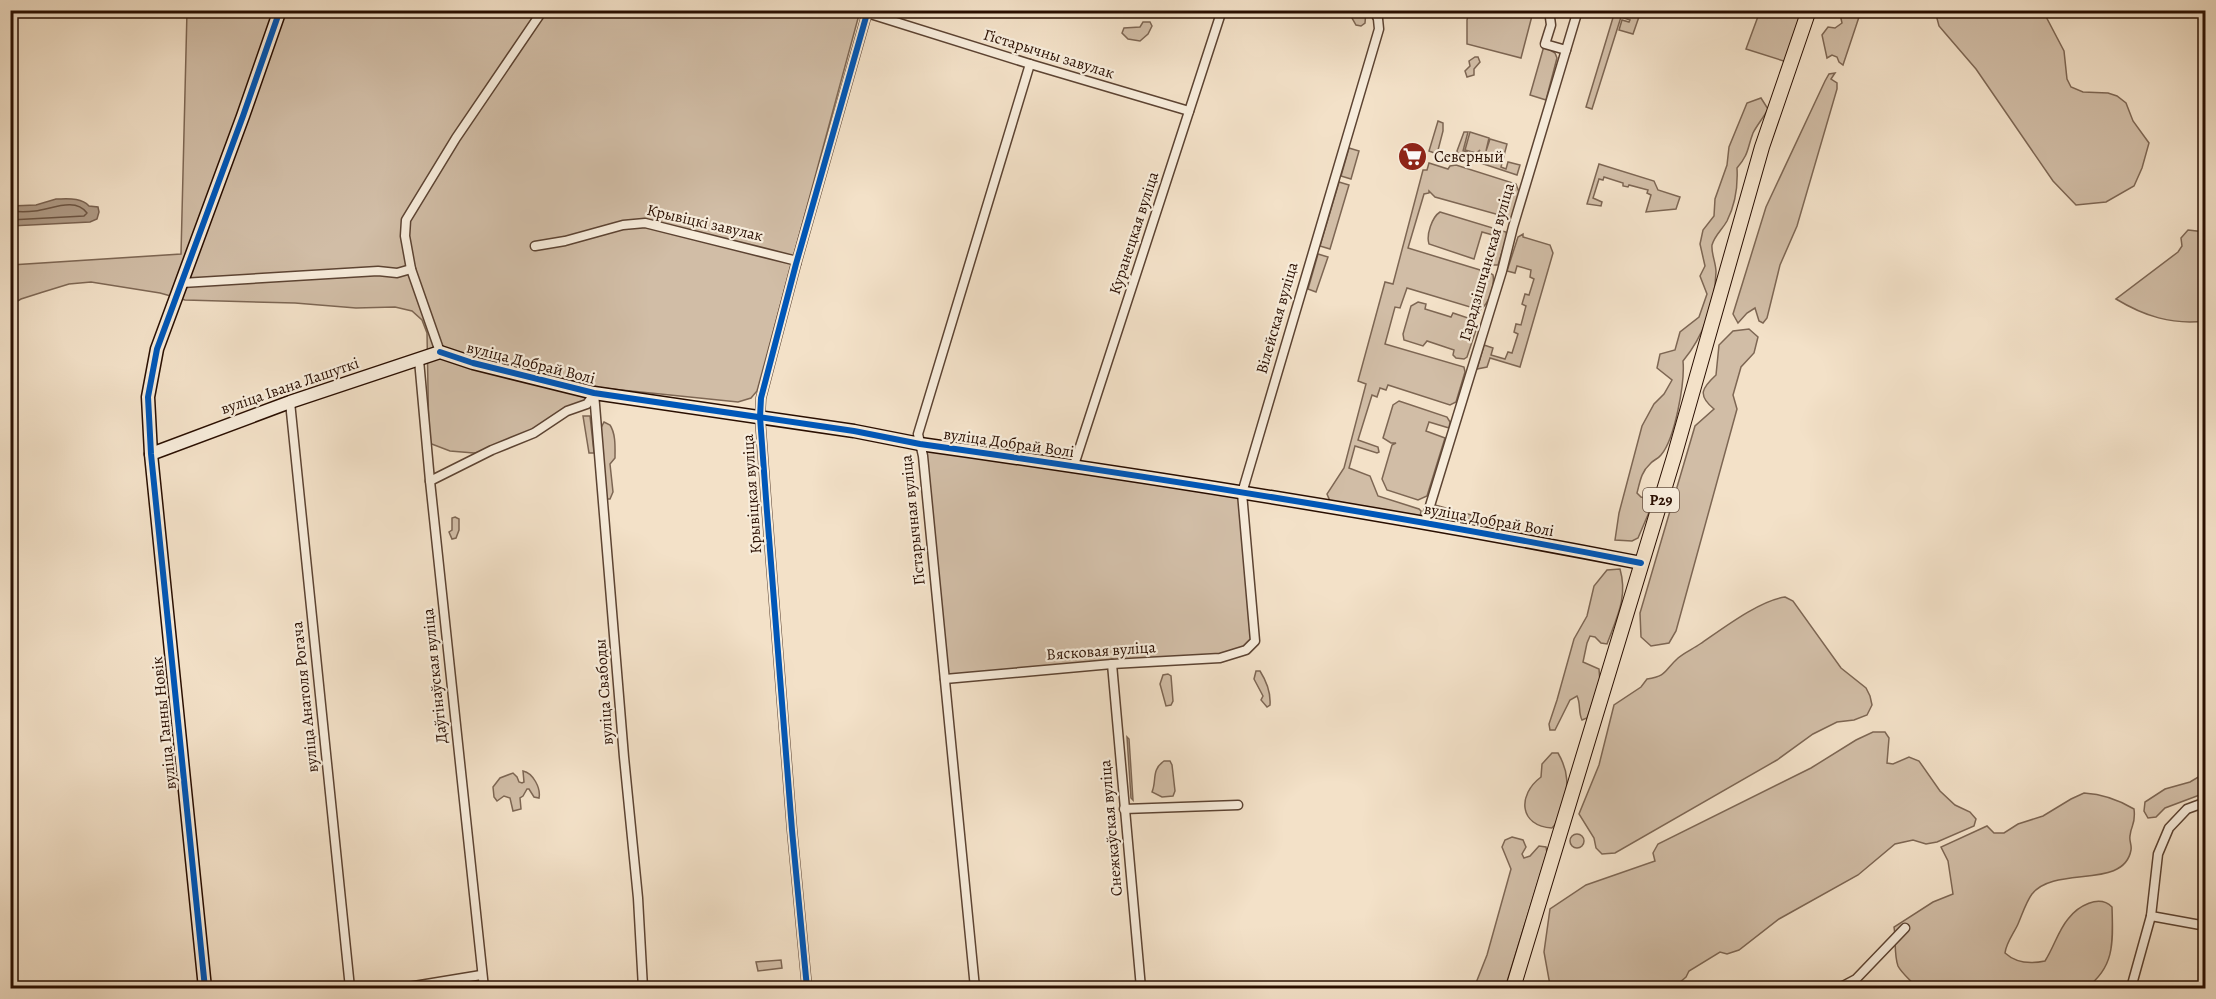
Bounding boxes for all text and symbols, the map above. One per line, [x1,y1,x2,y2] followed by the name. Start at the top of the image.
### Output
[981,24,1117,84] street label: Гістарычны завулак
[1397,141,1429,173] supermarket icon: Северный
[1434,146,1504,168] place label: Северный
[1104,168,1164,297] street label: Куранецкая вуліца
[1454,180,1520,344] street label: Гарадзішчанская вуліца
[645,199,765,247] street label: Крывіцкі завулак
[1251,259,1304,376] street label: Вілейская вуліца
[464,336,598,390] street label: вуліца Добрай Волі
[218,352,362,420] street label: вуліца Івана Лашуткі
[942,423,1076,463] street label: вуліца Добрай Волі
[737,433,767,555] street label: Крывіцкая вуліца
[895,453,931,586] street label: Гістарычная вуліца
[1643,488,1679,512] road number: Р29
[1422,498,1556,542] street label: вуліца Добрай Волі
[417,607,453,745] street label: Даўгінаўская вуліца
[286,620,324,774] street label: вуліца Анатоля Рогача
[1045,636,1157,666] street label: Вясковая вуліца
[589,638,619,746] street label: вуліца Свабоды
[146,655,182,791] street label: вуліца Ганны Новік
[1094,758,1128,897] street label: Снежкаўская вуліца

